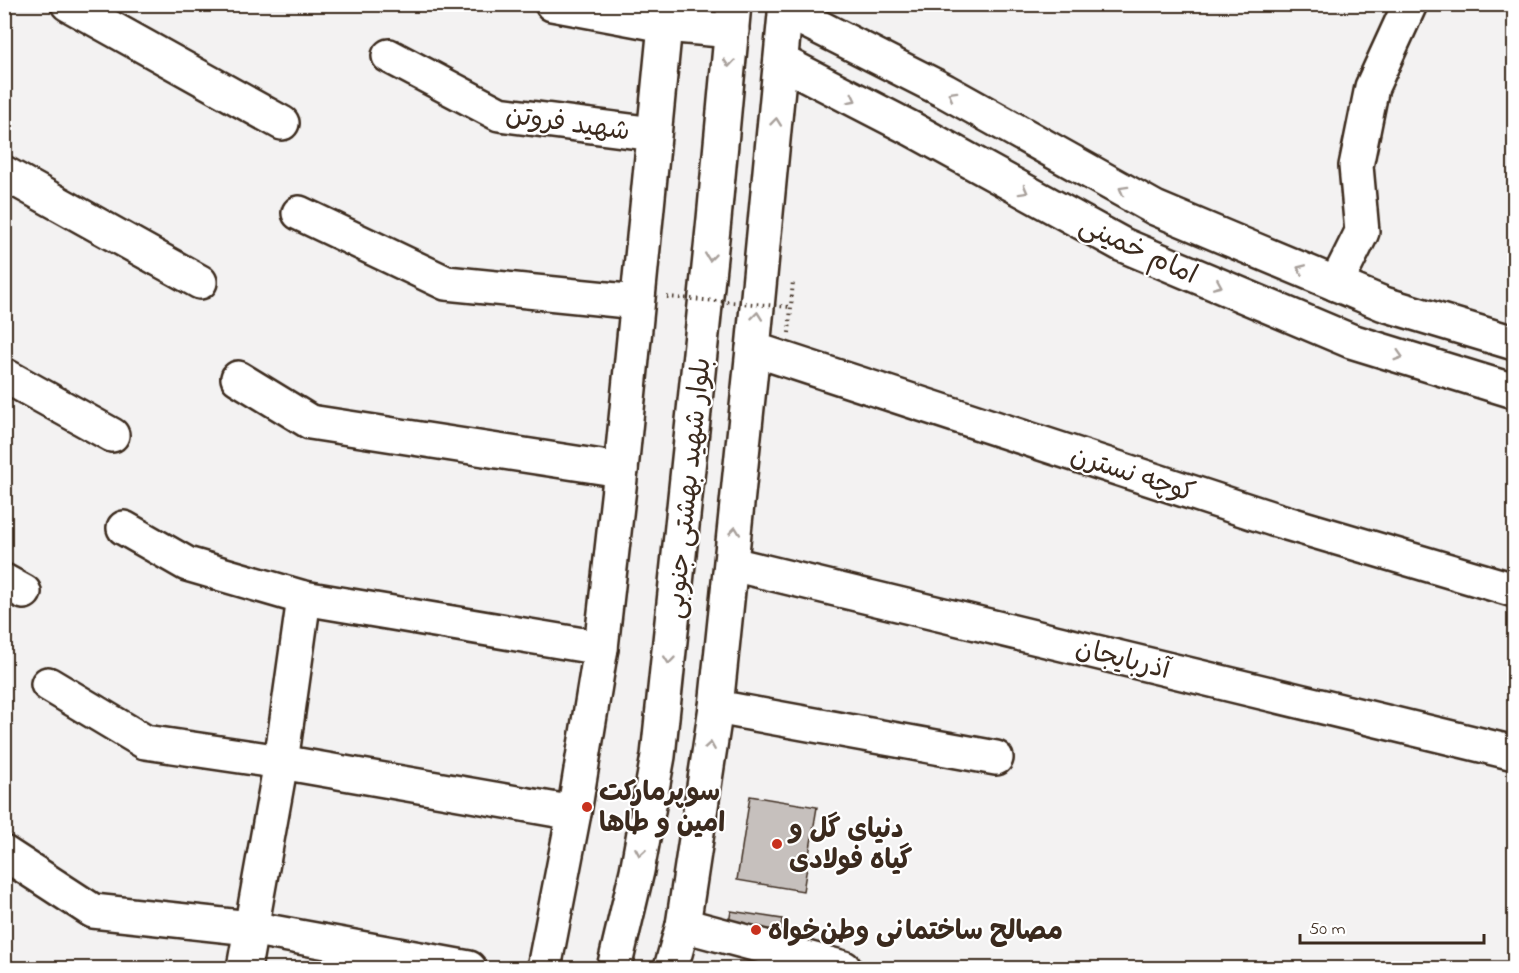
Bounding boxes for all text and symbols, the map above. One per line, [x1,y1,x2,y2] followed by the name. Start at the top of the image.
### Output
[723,58,736,67] one-way arrow
[846,91,857,103] one-way arrow
[948,91,958,102] one-way arrow
[503,96,632,152] street label: شهید فروتن
[769,118,782,127] one-way arrow
[1018,184,1028,195] one-way arrow
[1119,185,1129,197] one-way arrow
[1072,207,1204,296] street label: امام خمینی
[704,252,717,261] one-way arrow
[1296,264,1307,276] one-way arrow
[1212,278,1223,290] one-way arrow
[750,312,763,321] one-way arrow
[1394,349,1404,361] one-way arrow
[656,356,723,621] street label: بلوار شهید بهشتی جنوبی
[1065,437,1200,514] street label: کوچه نسترن
[728,527,741,536] one-way arrow
[1071,630,1175,691] street label: آذربایجان
[663,655,676,664] one-way arrow
[704,741,716,750] one-way arrow
[599,774,725,844] place label: سوپرمارکت امین و طاها
[580,800,594,814] marker: سوپرمارکت امین و طاها
[787,811,912,881] place label: دنیای گل و گیاه فولادی
[770,837,784,851] marker: دنیای گل و گیاه فولادی
[634,847,647,857] one-way arrow
[1300,907,1484,945] scale bar
[768,913,1063,952] place label: مصالح ساختمانی وطن‌خواه
[1309,917,1346,943] text: 50 m
[749,923,763,937] marker: مصالح ساختمانی وطن‌خواه

